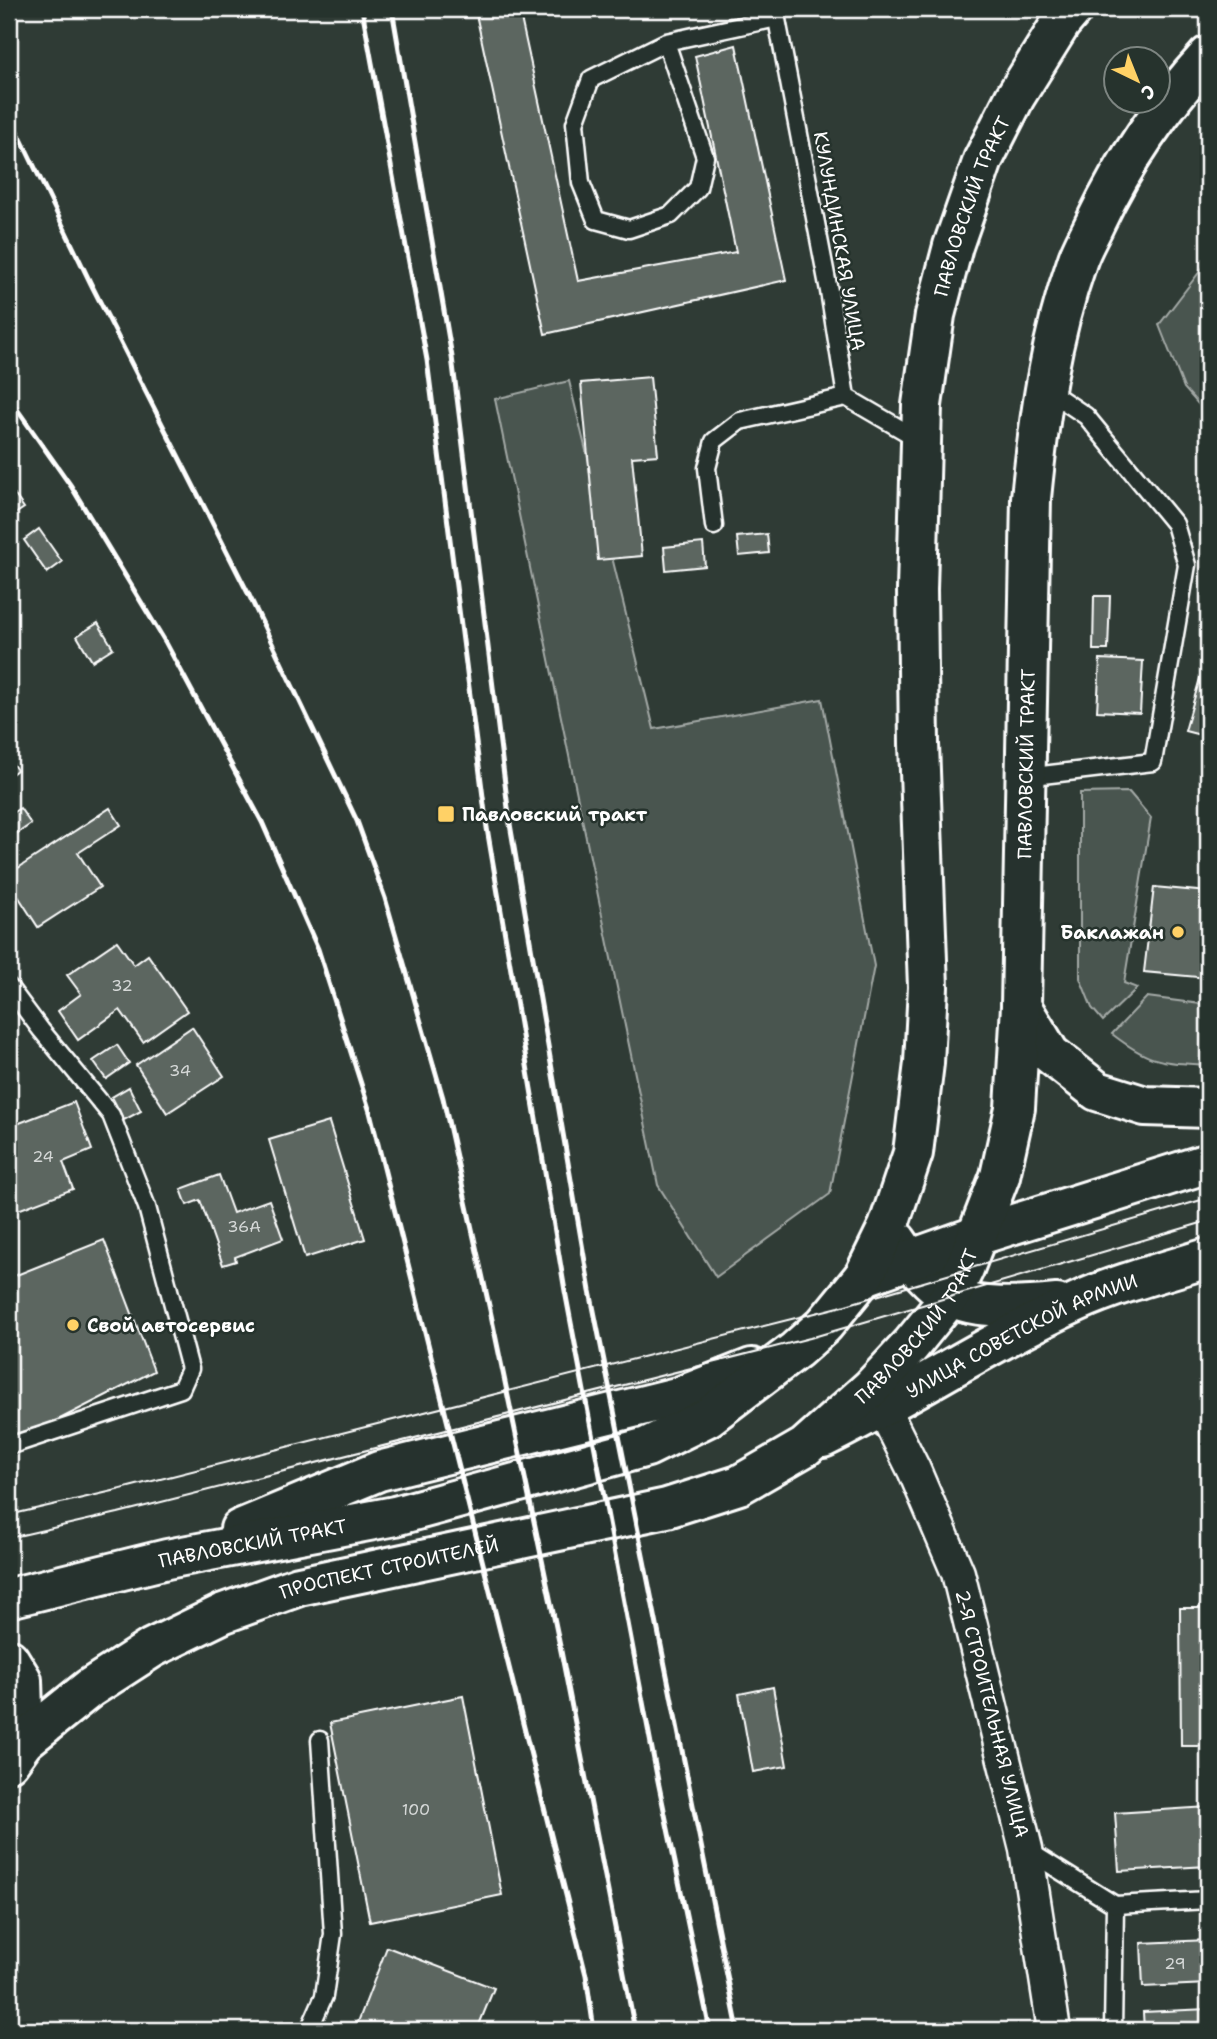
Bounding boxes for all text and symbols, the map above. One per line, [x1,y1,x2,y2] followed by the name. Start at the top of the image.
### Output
[1102,46,1172,116] north arrow
[1135,79,1161,105] text: С
[928,112,1016,299] street label: ПАВЛОВСКИЙ ТРАКТ
[808,129,871,353] street label: КУЛУНДИНСКАЯ УЛИЦА
[1012,668,1041,859] street label: ПАВЛОВСКИЙ ТРАКТ
[462,802,648,827] place label: Павловский тракт
[436,804,456,824] marker: Павловский тракт
[1061,920,1164,945] place label: Баклажан
[1170,924,1186,940] marker: Баклажан
[111,975,133,996] house number: 32
[169,1060,191,1081] house number: 34
[32,1146,54,1167] house number: 24
[227,1216,261,1237] house number: 36А
[850,1245,984,1410] street label: ПАВЛОВСКИЙ ТРАКТ
[902,1268,1141,1404] street label: УЛИЦА СОВЕТСКОЙ АРМИИ
[87,1313,255,1338] place label: Свой автосервис
[65,1317,81,1333] marker: Свой автосервис
[156,1513,349,1574] street label: ПАВЛОВСКИЙ ТРАКТ
[276,1532,501,1605] street label: ПРОСПЕКТ СТРОИТЕЛЕЙ
[950,1587,1035,1840] street label: 2-Я СТРОИТЕЛЬНАЯ УЛИЦА
[402,1799,430,1820] house number: 100
[1164,1953,1186,1974] house number: 29

